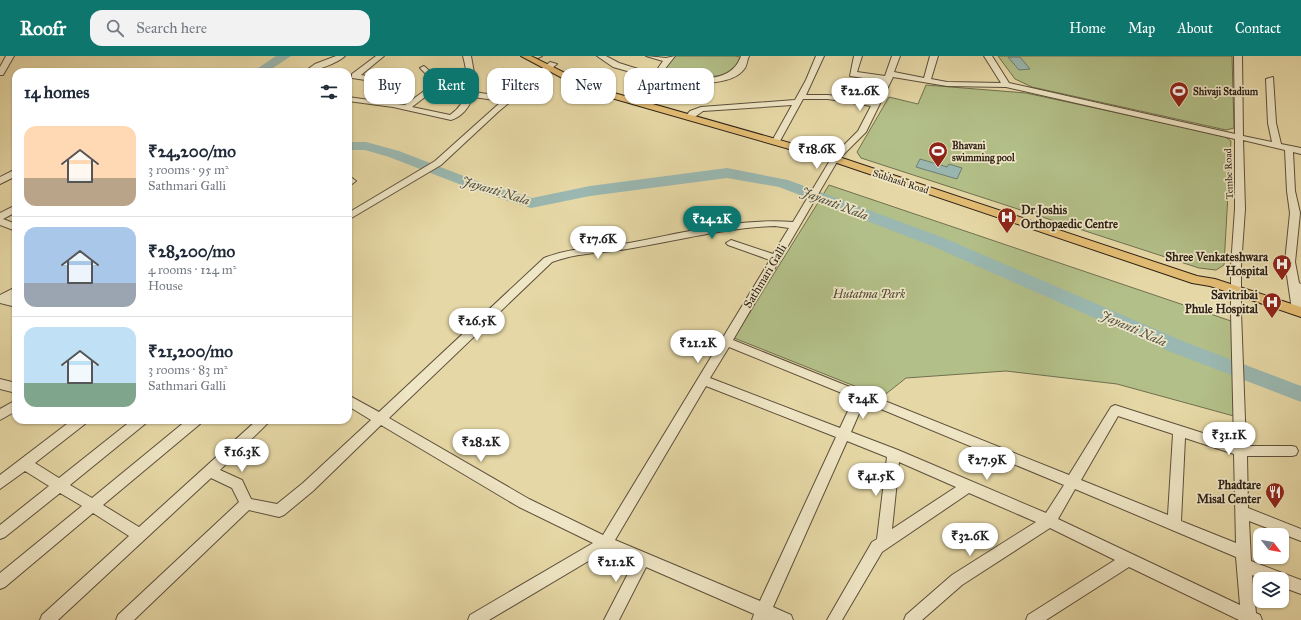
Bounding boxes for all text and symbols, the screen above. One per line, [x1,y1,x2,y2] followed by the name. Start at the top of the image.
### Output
[90,10,370,46] search box
[20,17,66,40] text: Roofr
[104,17,126,39] icon: search
[136,19,207,37] text: Search here
[1069,20,1106,37] text: Home
[1128,20,1155,37] text: Map
[1177,20,1213,37] text: About
[1235,20,1281,37] text: Contact
[364,68,415,104] chip: Buy
[423,68,479,104] chip: Rent
[487,68,553,104] chip: Filters
[561,68,616,104] chip: New
[624,68,714,104] chip: Apartment
[827,78,893,112] pin: ₹22.6K
[1168,80,1190,108] sports icon: Shivaji Stadium
[318,81,340,103] icon: filters
[24,82,89,103] text: 14 homes
[840,83,880,99] text: ₹22.6K
[1193,86,1259,99] place label: Shivaji Stadium
[784,136,850,170] pin: ₹18.6K
[927,140,949,168] sports icon: Bhavani swimming pool
[952,140,1015,165] place label: Bhavani swimming pool
[148,141,236,162] text: ₹24,200/mo
[798,141,836,157] text: ₹18.6K
[56,142,104,190] icon: home
[1222,148,1236,200] street label: Tembe Road
[148,162,229,178] text: 3 rooms · 95 m²
[871,167,930,197] street label: Subhash Road
[459,173,532,209] water label: Jayanti Nala
[148,178,226,194] text: Sathmari Galli
[798,184,870,224] water label: Jayanti Nala
[1021,203,1118,232] place label: Dr Joshis Orthopaedic Centre
[679,206,745,240] pin: ₹24.2K
[996,206,1018,234] hospital icon: Dr Joshis Orthopaedic Centre
[692,211,732,227] text: ₹24.2K
[565,226,631,260] pin: ₹17.6K
[579,231,617,247] text: ₹17.6K
[148,241,235,262] text: ₹28,200/mo
[740,241,790,310] street label: Sathmari Galli
[56,243,104,291] icon: home
[1165,250,1269,279] place label: Shree Venkateshwara Hospital
[1271,253,1293,281] hospital icon: Shree Venkateshwara Hospital
[148,262,237,278] text: 4 rooms · 124 m²
[148,278,183,294] text: House
[832,287,906,301] park label: Hutatma Park
[1185,288,1259,317] place label: Savitribai Phule Hospital
[1261,291,1283,319] hospital icon: Savitribai Phule Hospital
[1097,307,1169,351] water label: Jayanti Nala
[444,308,510,342] pin: ₹26.5K
[458,313,496,329] text: ₹26.5K
[665,330,731,364] pin: ₹21.2K
[679,335,717,351] text: ₹21.2K
[148,341,233,362] text: ₹21,200/mo
[56,343,104,391] icon: home
[148,362,228,378] text: 3 rooms · 83 m²
[148,378,226,394] text: Sathmari Galli
[839,386,887,420] pin: ₹24K
[848,391,878,407] text: ₹24K
[1196,422,1262,456] pin: ₹31.1K
[1212,427,1246,443] text: ₹31.1K
[448,429,514,463] pin: ₹28.2K
[461,434,501,450] text: ₹28.2K
[209,439,275,473] pin: ₹16.3K
[224,444,260,460] text: ₹16.3K
[954,447,1020,481] pin: ₹27.9K
[967,452,1007,468] text: ₹27.9K
[843,463,909,497] pin: ₹41.5K
[857,468,895,484] text: ₹41.5K
[1197,478,1261,506] place label: Phadtare Misal Center
[1264,481,1286,509] restaurant icon: Phadtare Misal Center
[937,523,1003,557] pin: ₹32.6K
[951,528,989,544] text: ₹32.6K
[1253,528,1289,564] north arrow
[1253,528,1289,608] map controls
[583,549,649,583] pin: ₹21.2K
[597,554,635,570] text: ₹21.2K
[1253,572,1289,608] button: layers

